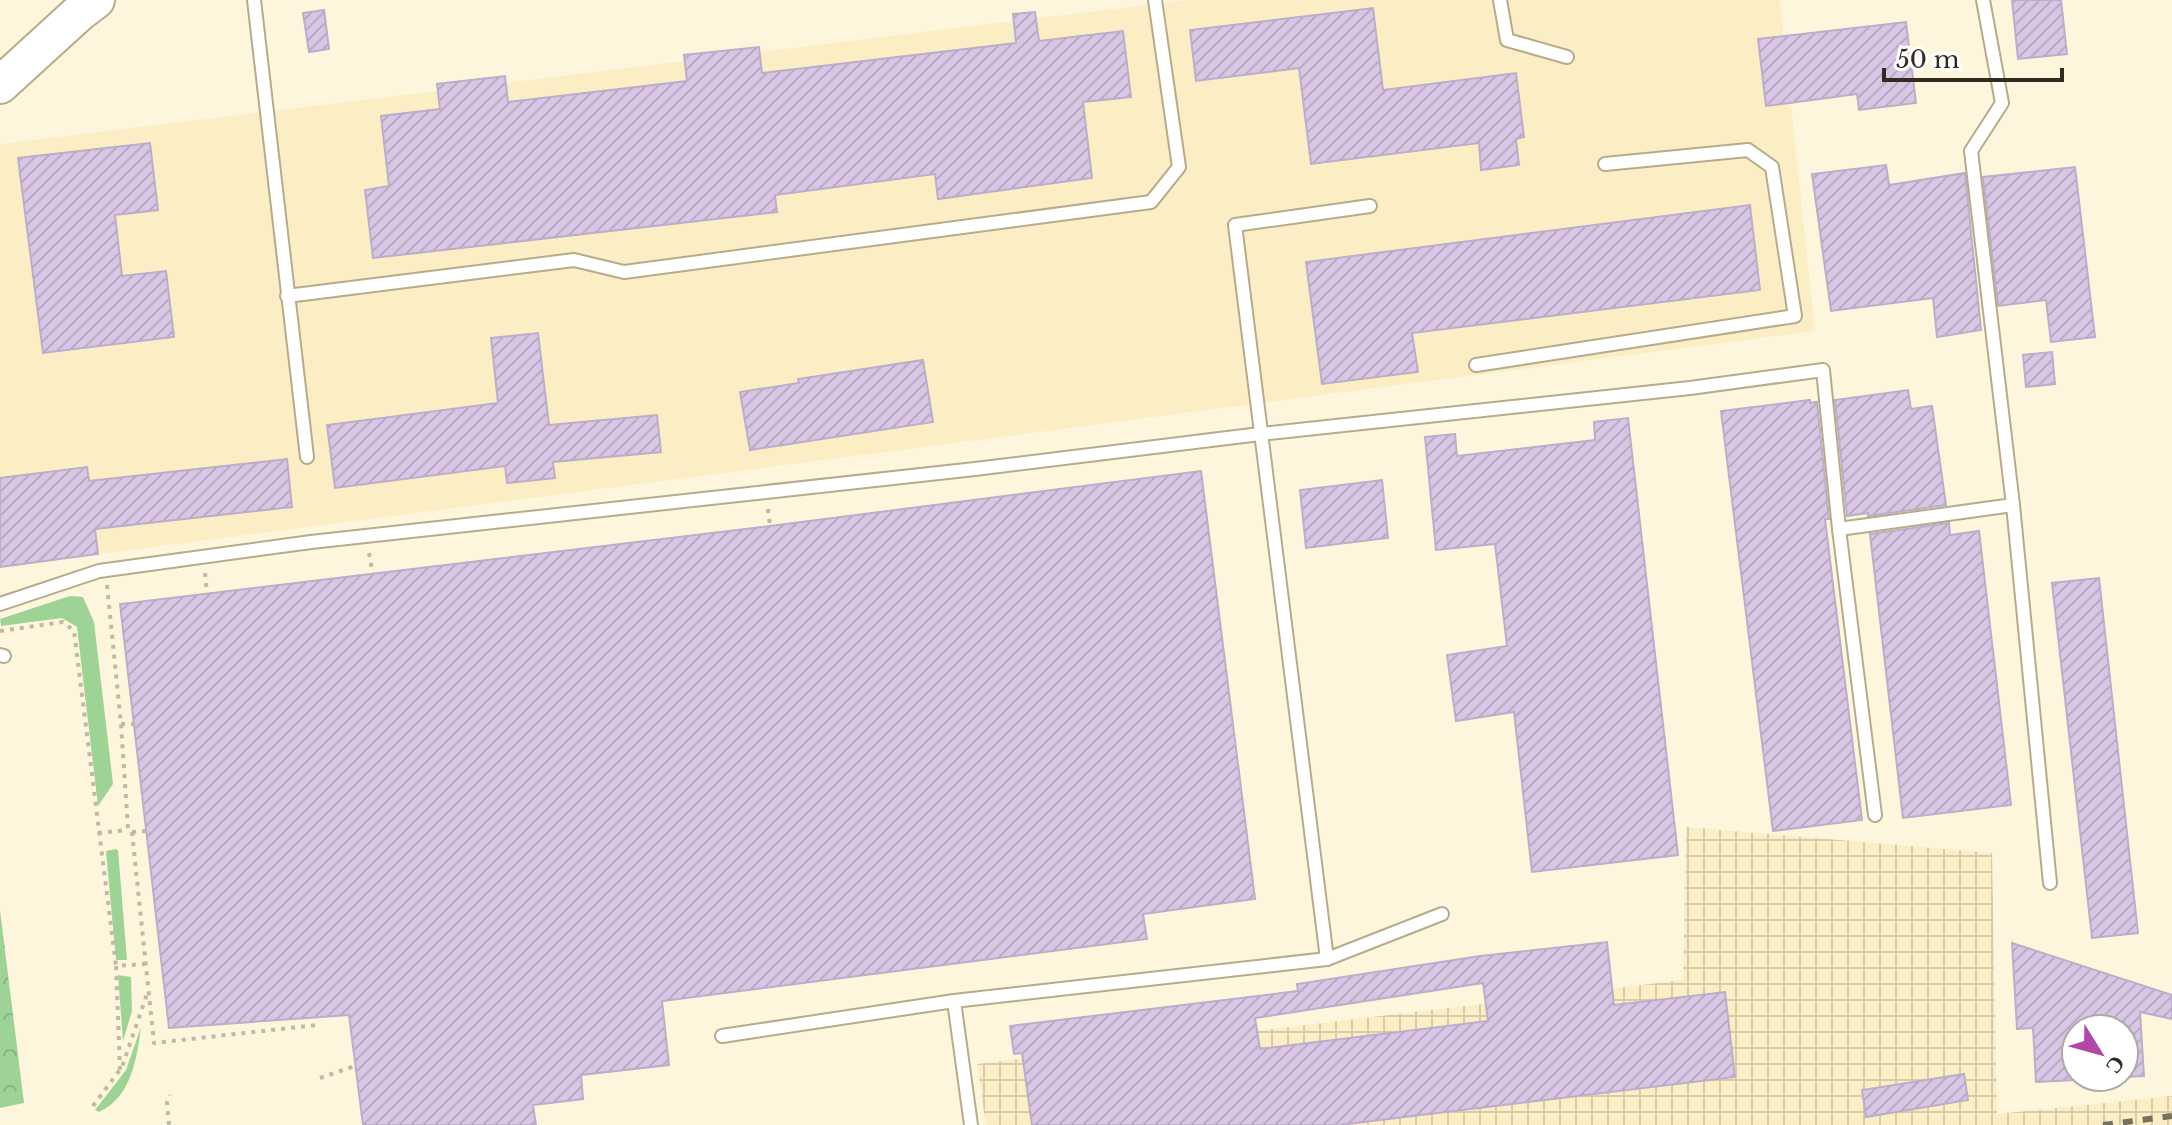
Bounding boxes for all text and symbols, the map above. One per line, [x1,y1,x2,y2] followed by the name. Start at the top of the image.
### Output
[1884,32,2062,82] scale bar
[1896,45,1960,74] text: 50 m
[2060,1013,2140,1093] north arrow
[2100,1050,2131,1079] text: С

